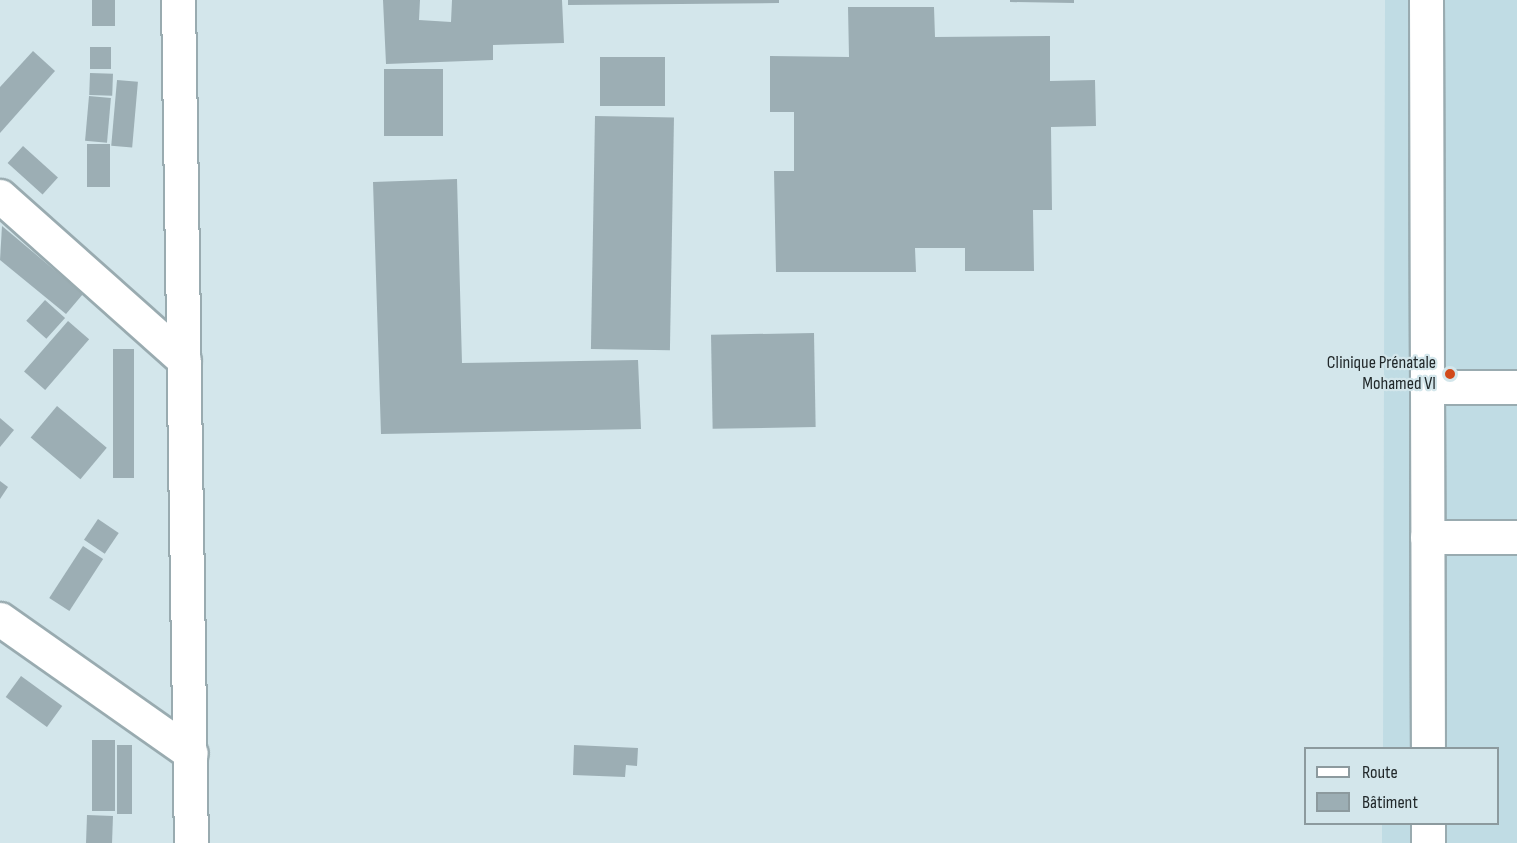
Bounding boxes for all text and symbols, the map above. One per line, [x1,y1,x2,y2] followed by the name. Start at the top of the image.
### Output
[1327,353,1436,395] place label: Clinique Prénatale Mohamed VI
[1441,365,1459,383] marker: Clinique Prénatale Mohamed VI
[1304,747,1499,825] legend
[1362,762,1398,783] text: Route
[1362,792,1418,813] text: Bâtiment

